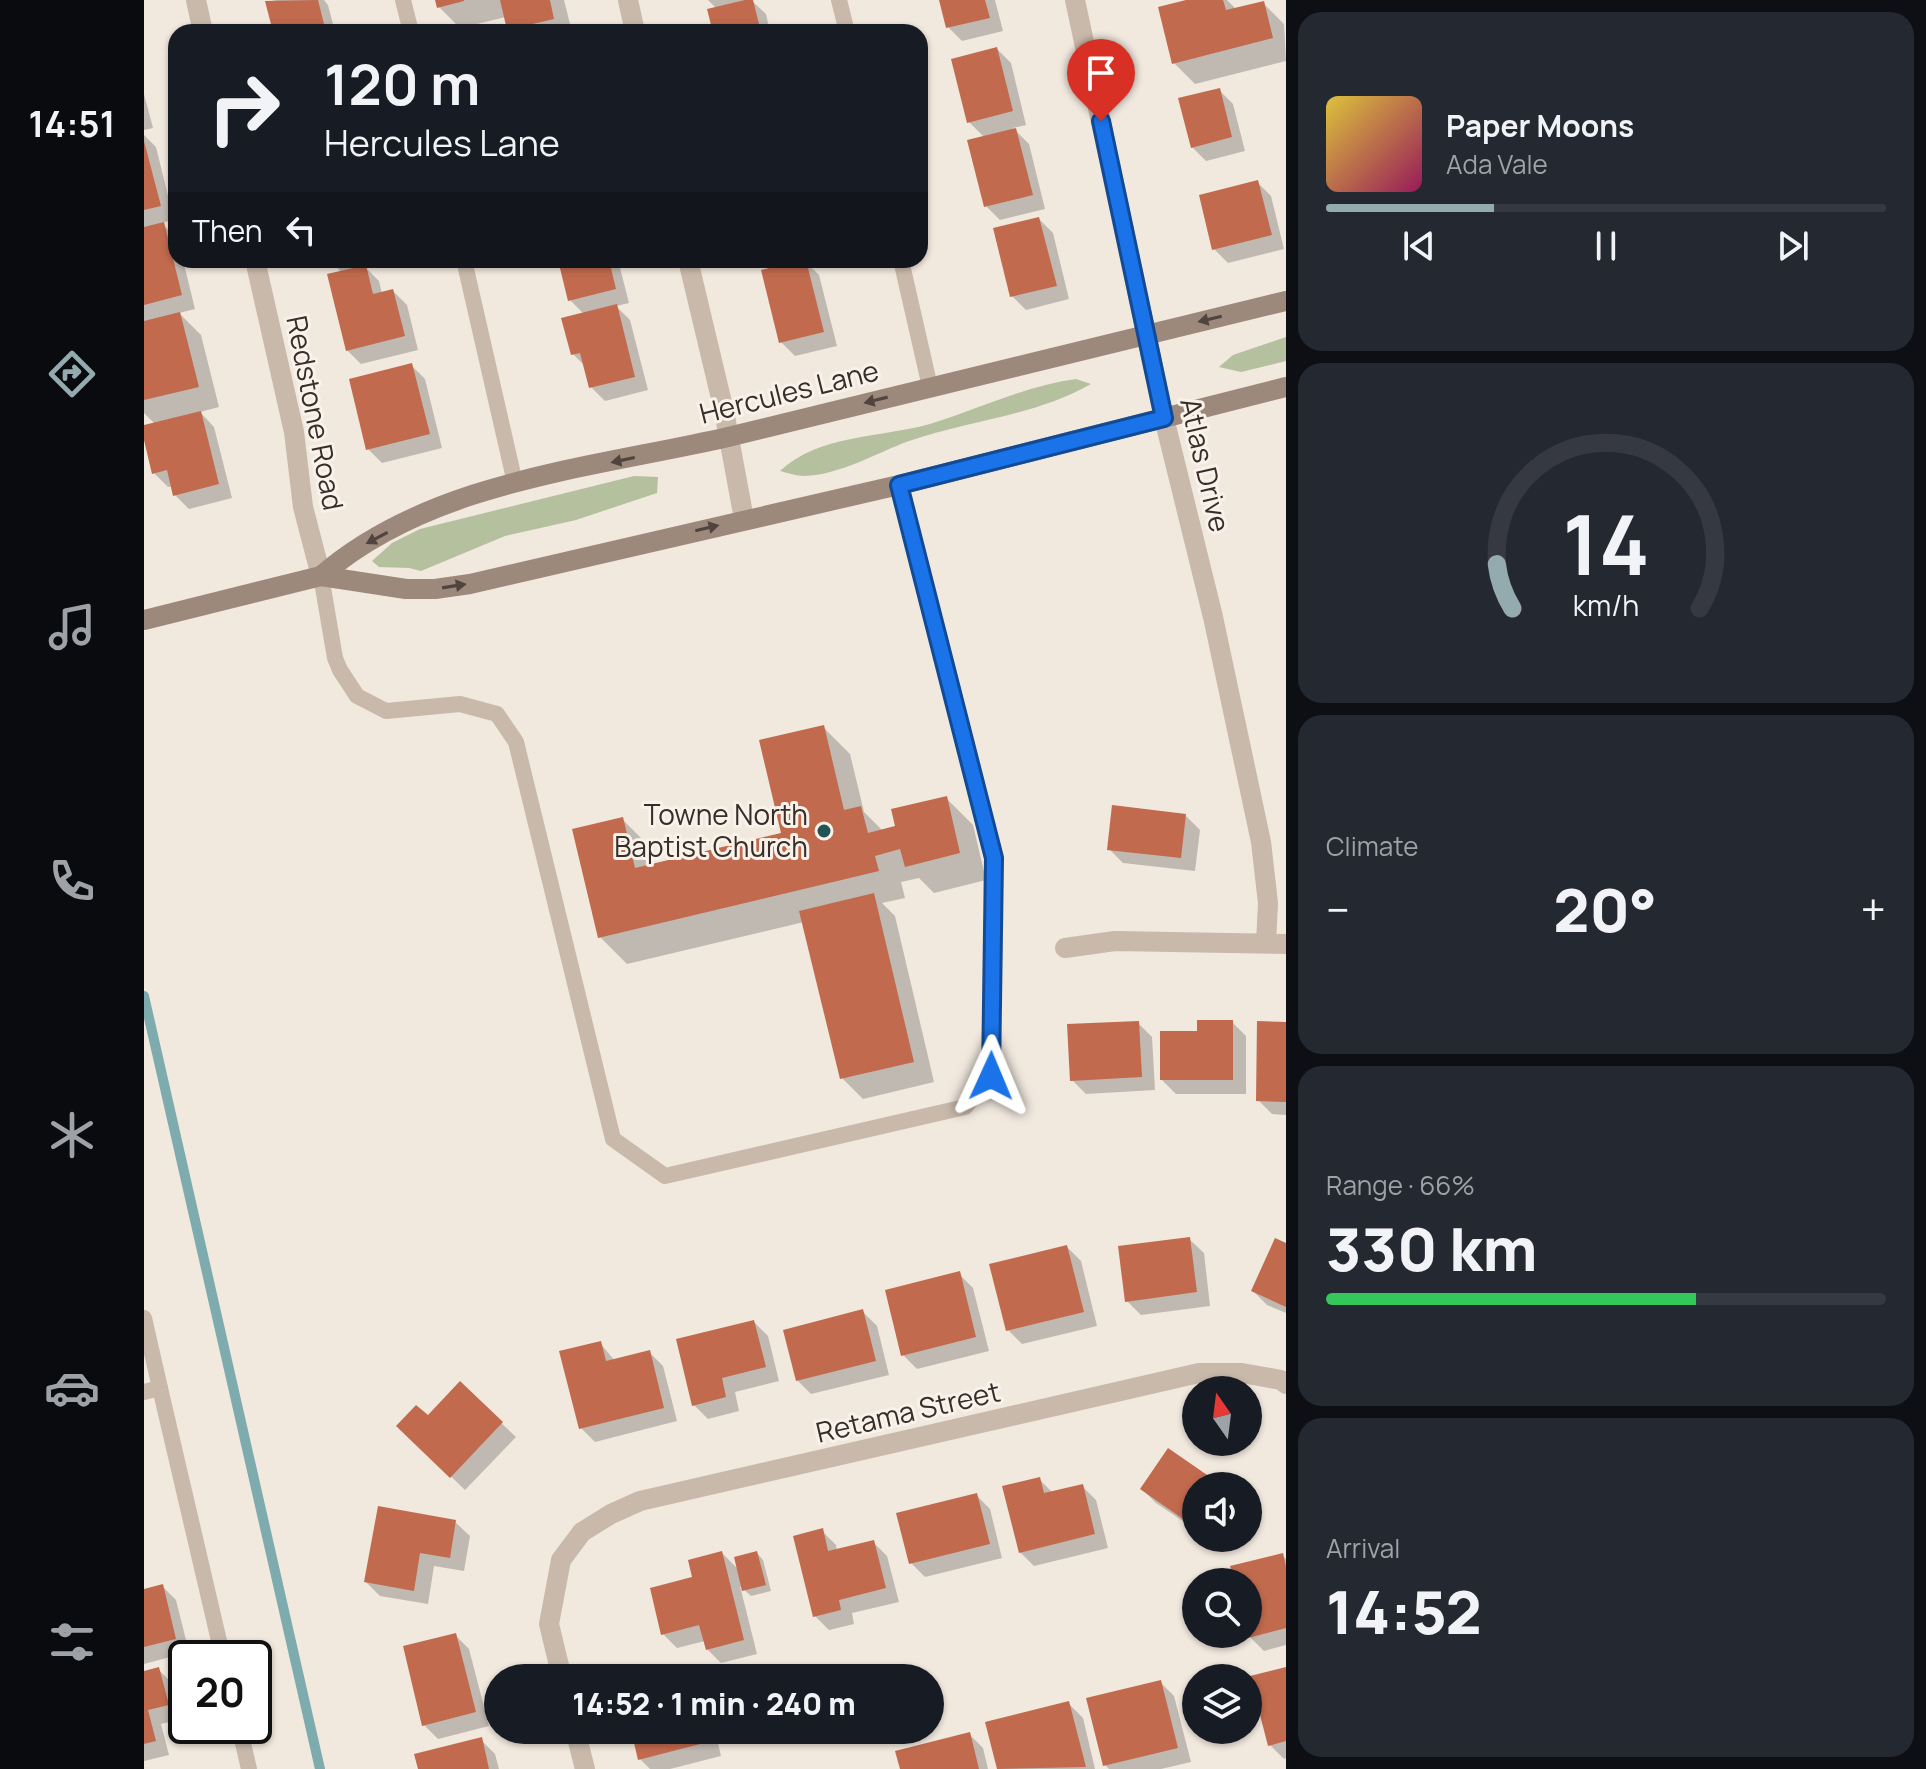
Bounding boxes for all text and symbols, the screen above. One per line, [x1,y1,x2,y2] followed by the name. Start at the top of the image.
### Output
[1067,39,1135,121] pin
[324,45,480,122] text: 120 m
[1079,51,1123,95] icon: arrive
[192,56,296,160] icon: right
[29,99,115,148] text: 14:51
[1446,105,1634,146] text: Paper Moons
[324,118,560,167] text: Hercules Lane
[1446,146,1548,182] text: Ada Vale
[279,208,323,252] icon: left
[192,210,263,251] text: Then
[1397,224,1441,268] icon: previous
[1584,224,1628,268] icon: pause
[1771,224,1815,268] icon: next
[278,312,353,513] street label: Redstone Road
[1197,313,1222,325] one-way arrow
[44,346,100,402] icon: directions
[695,350,882,432] street label: Hercules Lane
[1172,394,1240,535] street label: Atlas Drive
[863,395,888,407] one-way arrow
[610,454,635,467] one-way arrow
[1562,486,1650,600] text: 14
[695,521,720,534] one-way arrow
[365,531,388,545] one-way arrow
[442,579,467,592] one-way arrow
[1573,586,1639,625] text: km/h
[44,599,100,655] icon: music
[614,795,808,865] place label: Towne North Baptist Church
[815,822,833,840] marker: Towne North Baptist Church
[1326,828,1418,864] text: Climate
[44,853,100,909] icon: phone
[1553,868,1657,950] text: 20°
[1326,879,1350,939] text: −
[1861,879,1886,939] text: +
[949,1034,1033,1118] position arrow
[44,1107,100,1163] icon: climate
[1326,1167,1475,1203] text: Range · 66%
[1326,1207,1537,1289] text: 330 km
[44,1360,100,1416] icon: car
[812,1371,1004,1451] street label: Retama Street
[1182,1376,1262,1456] north arrow
[1182,1376,1262,1744] map controls
[1182,1472,1262,1552] button: sound
[1326,1530,1400,1566] text: Arrival
[1182,1568,1262,1648] button: search
[1326,1570,1482,1652] text: 14:52
[44,1614,100,1670] icon: filters
[168,1640,272,1744] speed limit sign: 20
[1182,1664,1262,1744] button: layers
[572,1683,856,1724] text: 14:52 · 1 min · 240 m

